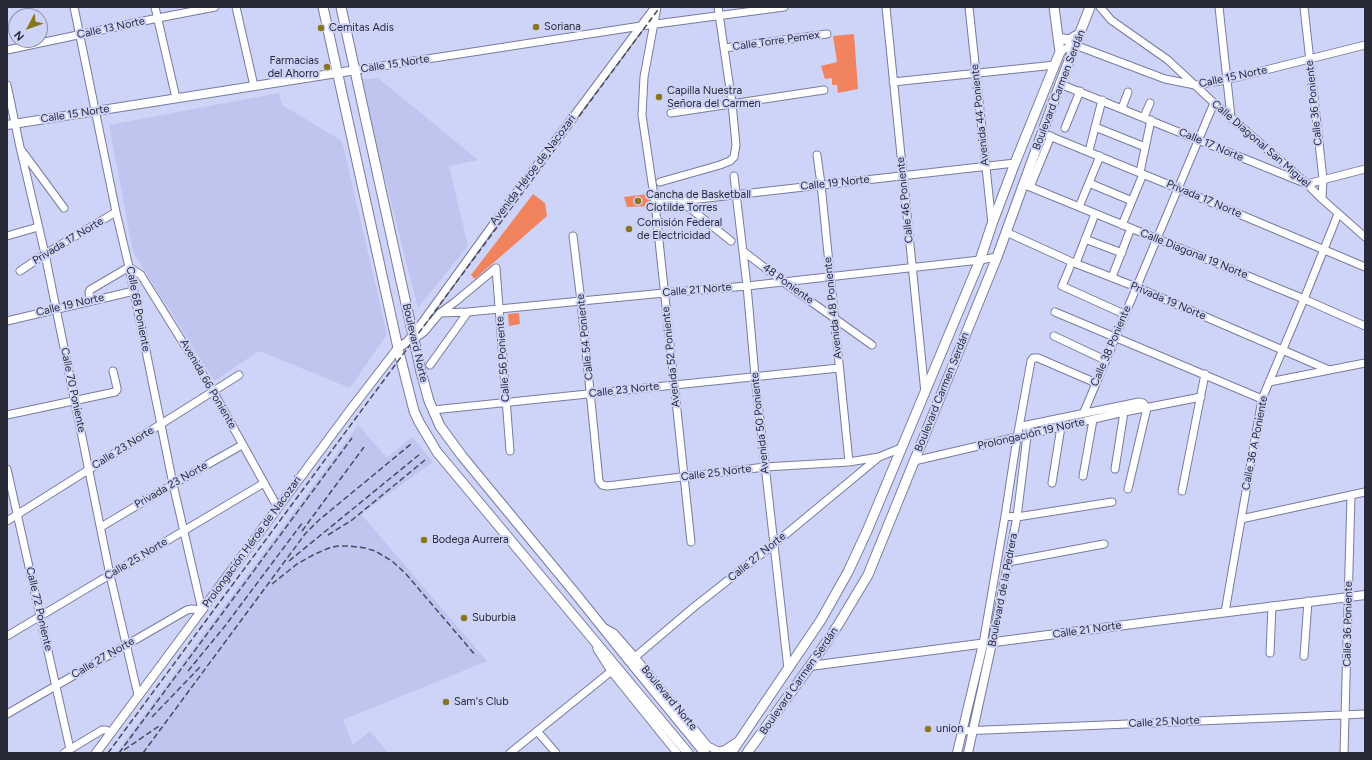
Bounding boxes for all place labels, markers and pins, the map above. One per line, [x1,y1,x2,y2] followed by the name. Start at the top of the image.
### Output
[544,20,581,34] place label: Soriana
[329,21,394,35] place label: Cemitas Adis
[531,22,541,32] marker: Soriana
[316,23,326,33] marker: Cemitas Adis
[268,54,319,80] place label: Farmacias del Ahorro
[322,62,332,72] marker: Farmacias del Ahorro
[667,84,761,110] place label: Capilla Nuestra Señora del Carmen
[654,92,664,102] marker: Capilla Nuestra Señora del Carmen
[646,188,751,214] place label: Cancha de Basketball Clotilde Torres
[633,196,643,206] marker: Cancha de Basketball Clotilde Torres
[637,216,722,242] place label: Comisión Federal de Electricidad
[624,224,634,234] marker: Comisión Federal de Electricidad
[432,533,509,547] place label: Bodega Aurrera
[419,535,429,545] marker: Bodega Aurrera
[472,611,516,625] place label: Suburbia
[459,613,469,623] marker: Suburbia
[454,695,509,709] place label: Sam's Club
[441,697,451,707] marker: Sam's Club
[936,722,963,736] place label: union
[923,724,933,734] marker: union

